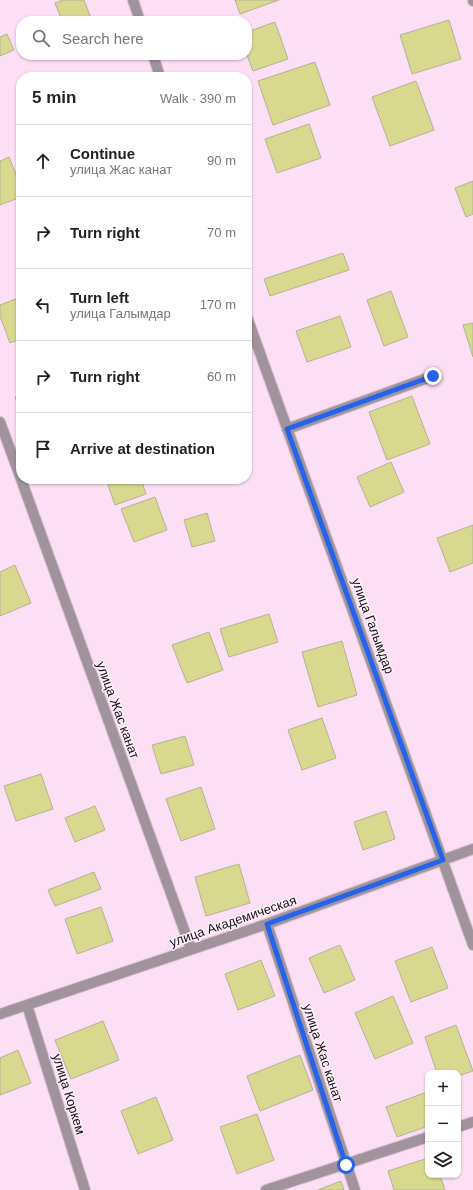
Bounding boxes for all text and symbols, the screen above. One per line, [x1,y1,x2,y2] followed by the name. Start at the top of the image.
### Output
[16,16,252,60] search box
[30,27,52,49] icon: search
[62,30,144,47] text: Search here
[32,88,76,107] text: 5 min
[160,91,236,106] text: Walk · 390 m
[70,145,135,162] text: Continue
[32,150,54,172] icon: ahead
[207,153,236,168] text: 90 m
[70,162,172,177] text: улица Жас канат
[32,222,54,244] icon: right
[70,224,140,241] text: Turn right
[207,225,236,240] text: 70 m
[70,289,129,306] text: Turn left
[32,294,54,316] icon: left
[200,297,236,312] text: 170 m
[70,306,171,321] text: улица Галымдар
[32,366,54,388] icon: right
[424,367,442,385] route end
[70,368,140,385] text: Turn right
[207,369,236,384] text: 60 m
[32,438,54,460] icon: arrive
[70,440,215,457] text: Arrive at destination
[349,576,397,676] street label: улица Галымдар
[93,659,143,761] street label: улица Жас канат
[168,892,298,950] street label: улица Академическая
[300,1002,346,1104] street label: улица Жас канат
[50,1052,88,1136] street label: улица Коркем
[425,1070,461,1178] map controls
[425,1070,461,1106] button: +
[425,1106,461,1142] button: −
[425,1142,461,1178] button: layers
[337,1156,355,1174] route start

